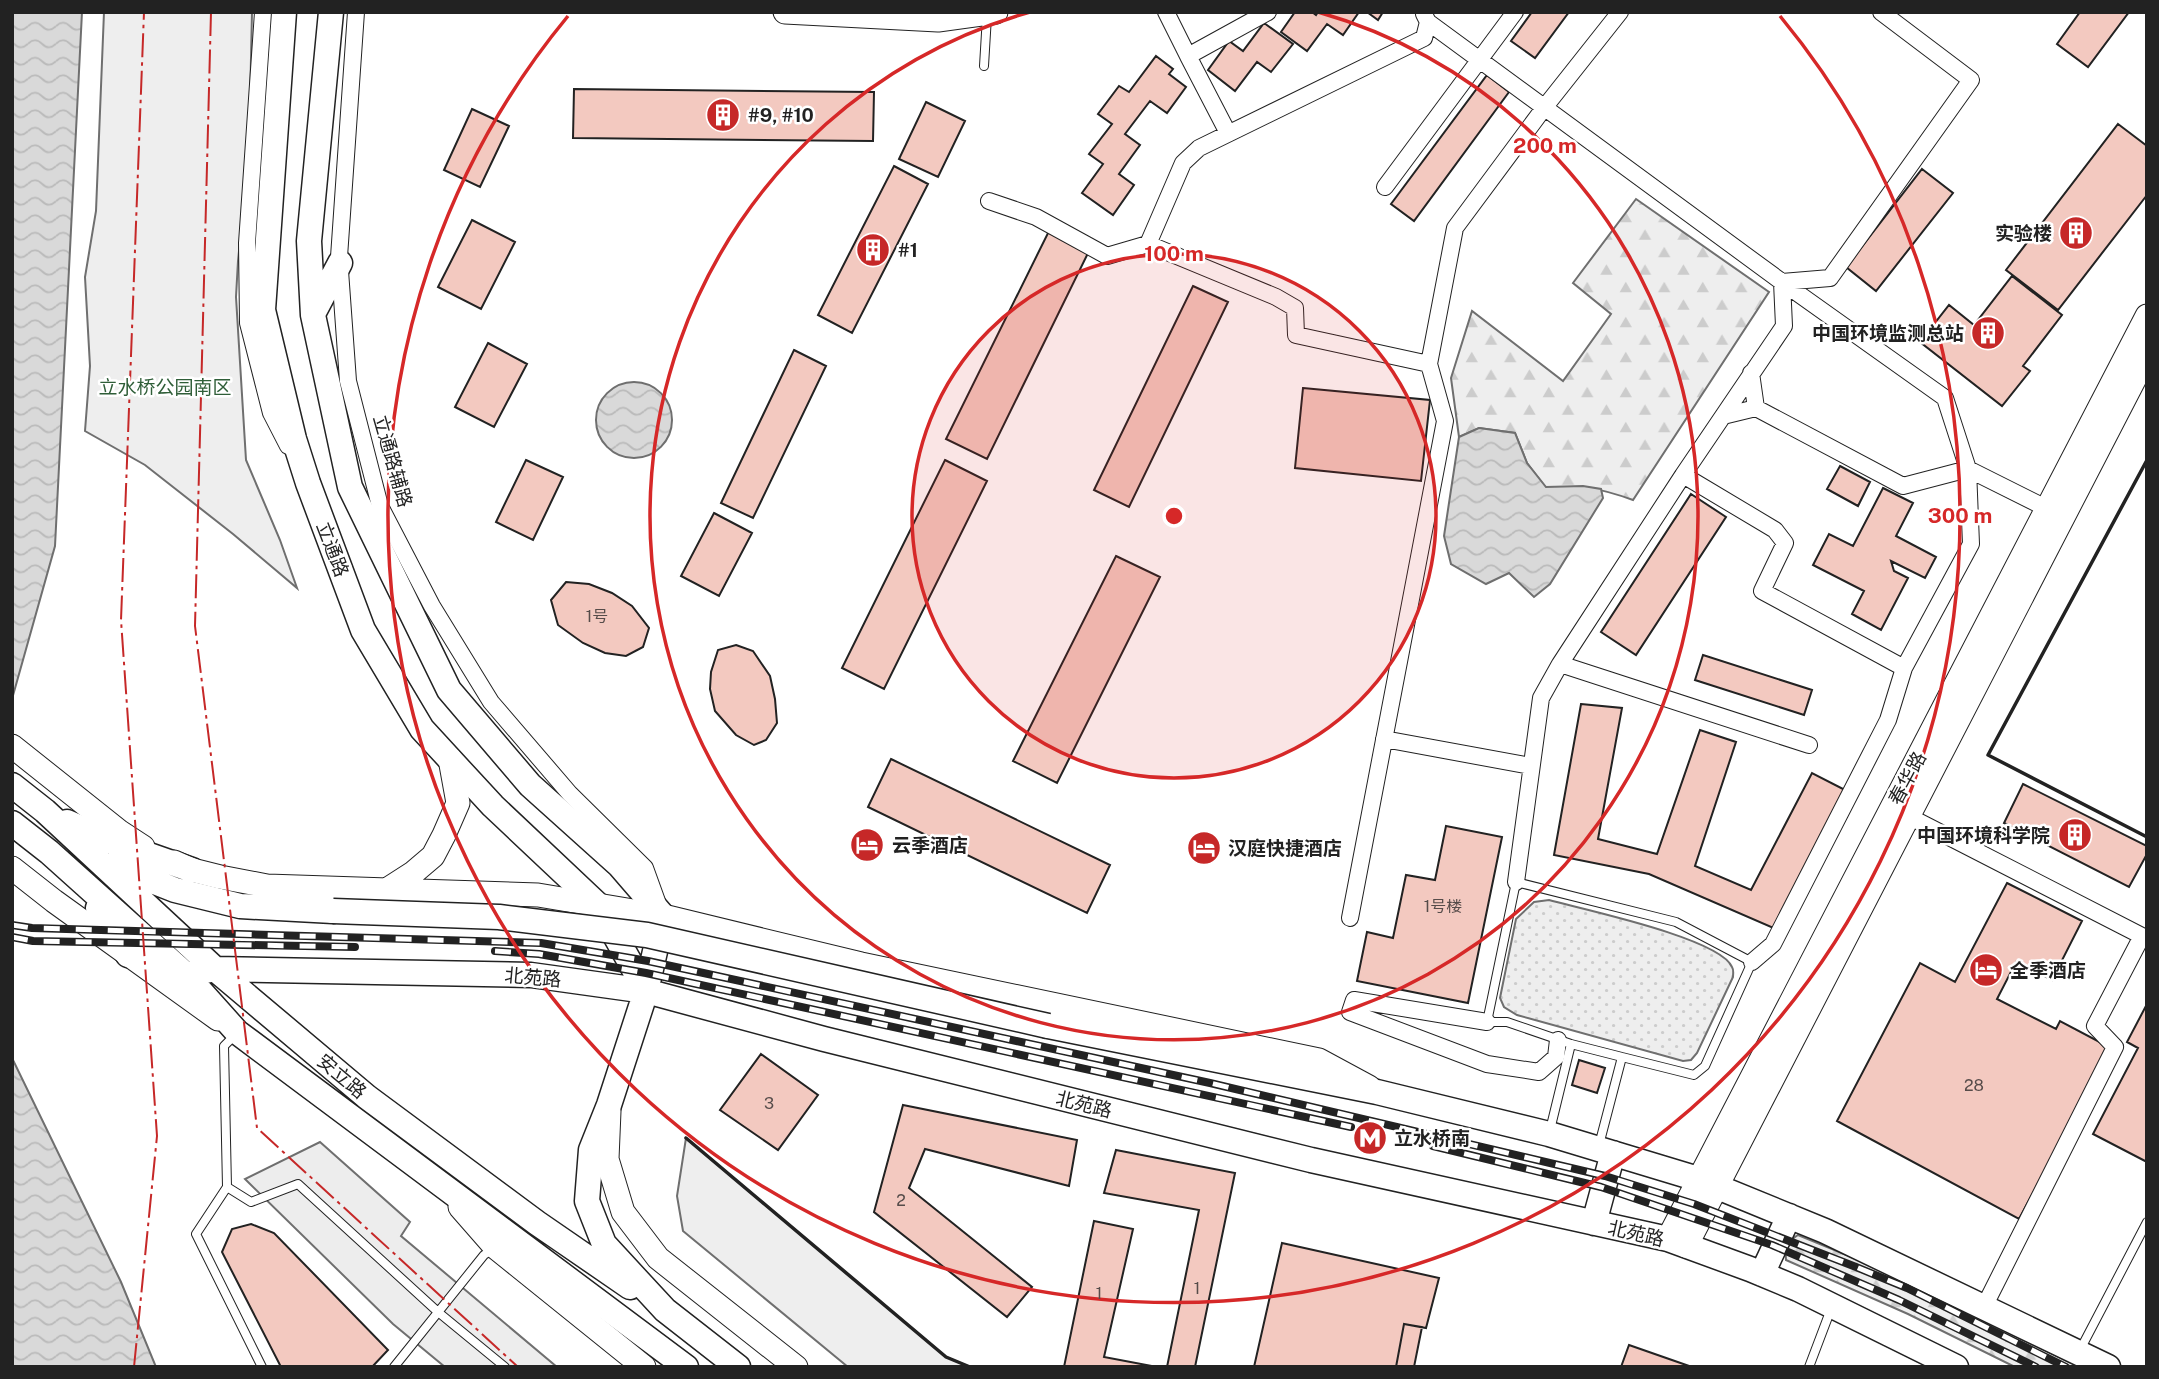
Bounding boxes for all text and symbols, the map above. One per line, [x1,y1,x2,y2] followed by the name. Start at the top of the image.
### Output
[704,96,742,134] building icon: #9, #10
[748,104,814,126] place label: #9, #10
[1513,133,1577,158] text: 200 m
[2057,214,2095,252] building icon: 实验楼
[1995,222,2052,244] place label: 实验楼
[854,231,892,269] building icon: #1
[898,239,918,261] place label: #1
[1144,241,1204,266] text: 100 m
[1969,314,2007,352] building icon: 中国环境监测总站
[1812,322,1964,344] place label: 中国环境监测总站
[98,376,232,398] park label: 立水桥公园南区
[369,412,417,510] street label: 立通路辅路
[1928,503,1992,528] text: 300 m
[1162,504,1186,528] centre of rings
[313,518,353,580] street label: 立通路
[586,607,608,626] house number: 1号
[1884,748,1930,808] street label: 春华路
[2056,816,2094,854] building icon: 中国环境科学院
[1917,824,2050,846] place label: 中国环境科学院
[848,826,886,864] hotel icon: 云季酒店
[1185,829,1223,867] hotel icon: 汉庭快捷酒店
[892,834,968,856] place label: 云季酒店
[1228,837,1342,859] place label: 汉庭快捷酒店
[1424,897,1462,916] house number: 1号楼
[1967,951,2005,989] hotel icon: 全季酒店
[2010,959,2086,981] place label: 全季酒店
[504,964,562,990] street label: 北苑路
[313,1049,371,1103] street label: 安立路
[1964,1076,1984,1095] house number: 28
[1054,1086,1114,1122] street label: 北苑路
[764,1094,774,1113] house number: 3
[1351,1119,1389,1157] metro station icon: 立水桥南
[1394,1127,1470,1149] place label: 立水桥南
[896,1191,906,1210] house number: 2
[1606,1216,1666,1250] street label: 北苑路
[1194,1279,1200,1298] house number: 1
[1096,1284,1102,1303] house number: 1

